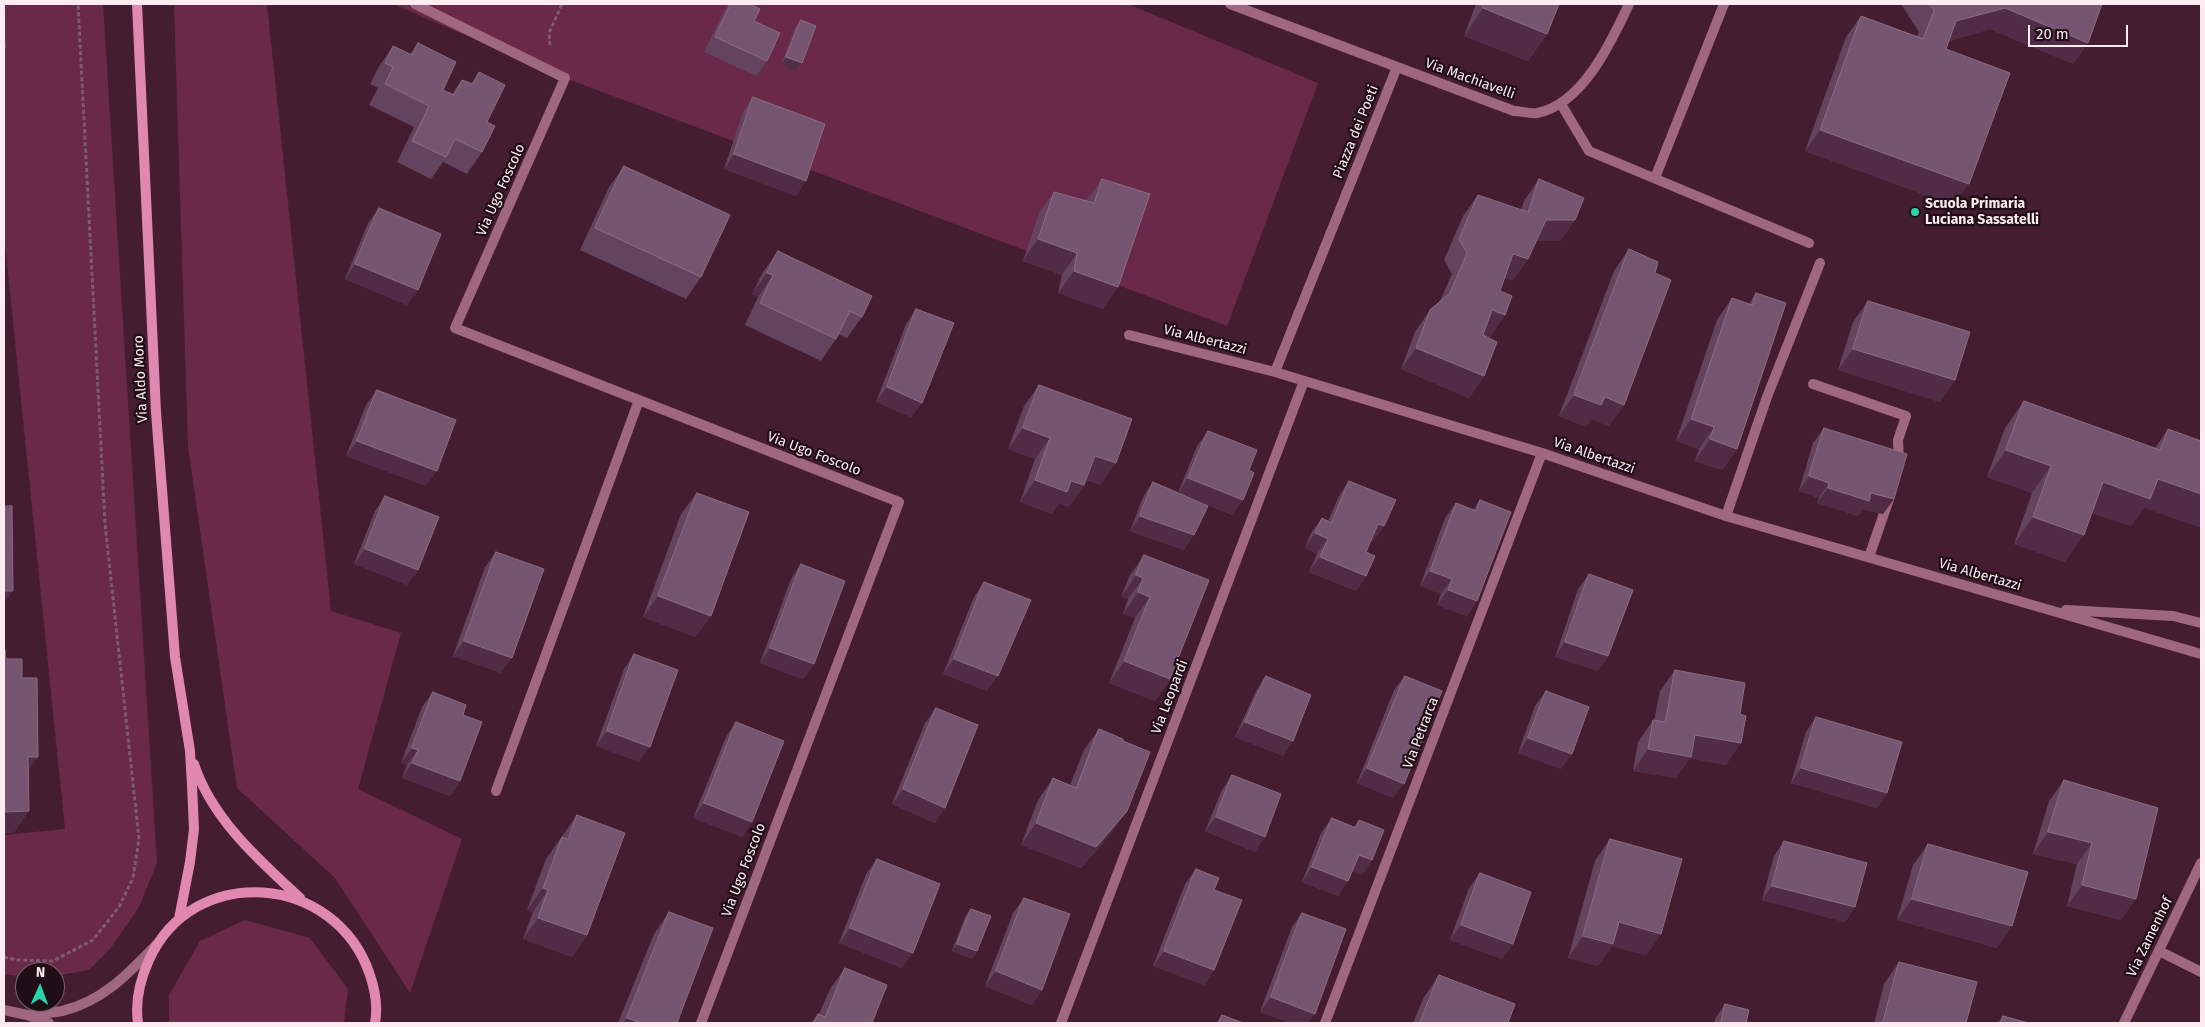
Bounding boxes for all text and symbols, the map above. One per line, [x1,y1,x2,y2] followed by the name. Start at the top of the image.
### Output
[2030,15,2130,47] scale bar
[2036,25,2069,43] text: 20 m
[1423,55,1517,103] street label: Via Machiavelli
[1330,83,1382,181] street label: Piazza dei Poeti
[473,141,529,239] street label: Via Ugo Foscolo
[1925,196,2039,228] place label: Scuola Primaria Luciana Sassatelli
[1909,206,1921,218] marker: Scuola Primaria Luciana Sassatelli
[1162,322,1248,358] street label: Via Albertazzi
[130,335,152,423] street label: Via Aldo Moro
[765,428,863,480] street label: Via Ugo Foscolo
[1551,434,1637,478] street label: Via Albertazzi
[1937,555,2023,595] street label: Via Albertazzi
[1148,657,1192,737] street label: Via Leopardi
[1400,695,1442,771] street label: Via Petrarca
[718,821,770,919] street label: Via Ugo Foscolo
[2123,894,2177,980] street label: Via Zamenhof
[15,962,65,1012] north arrow
[36,964,45,981] text: N

